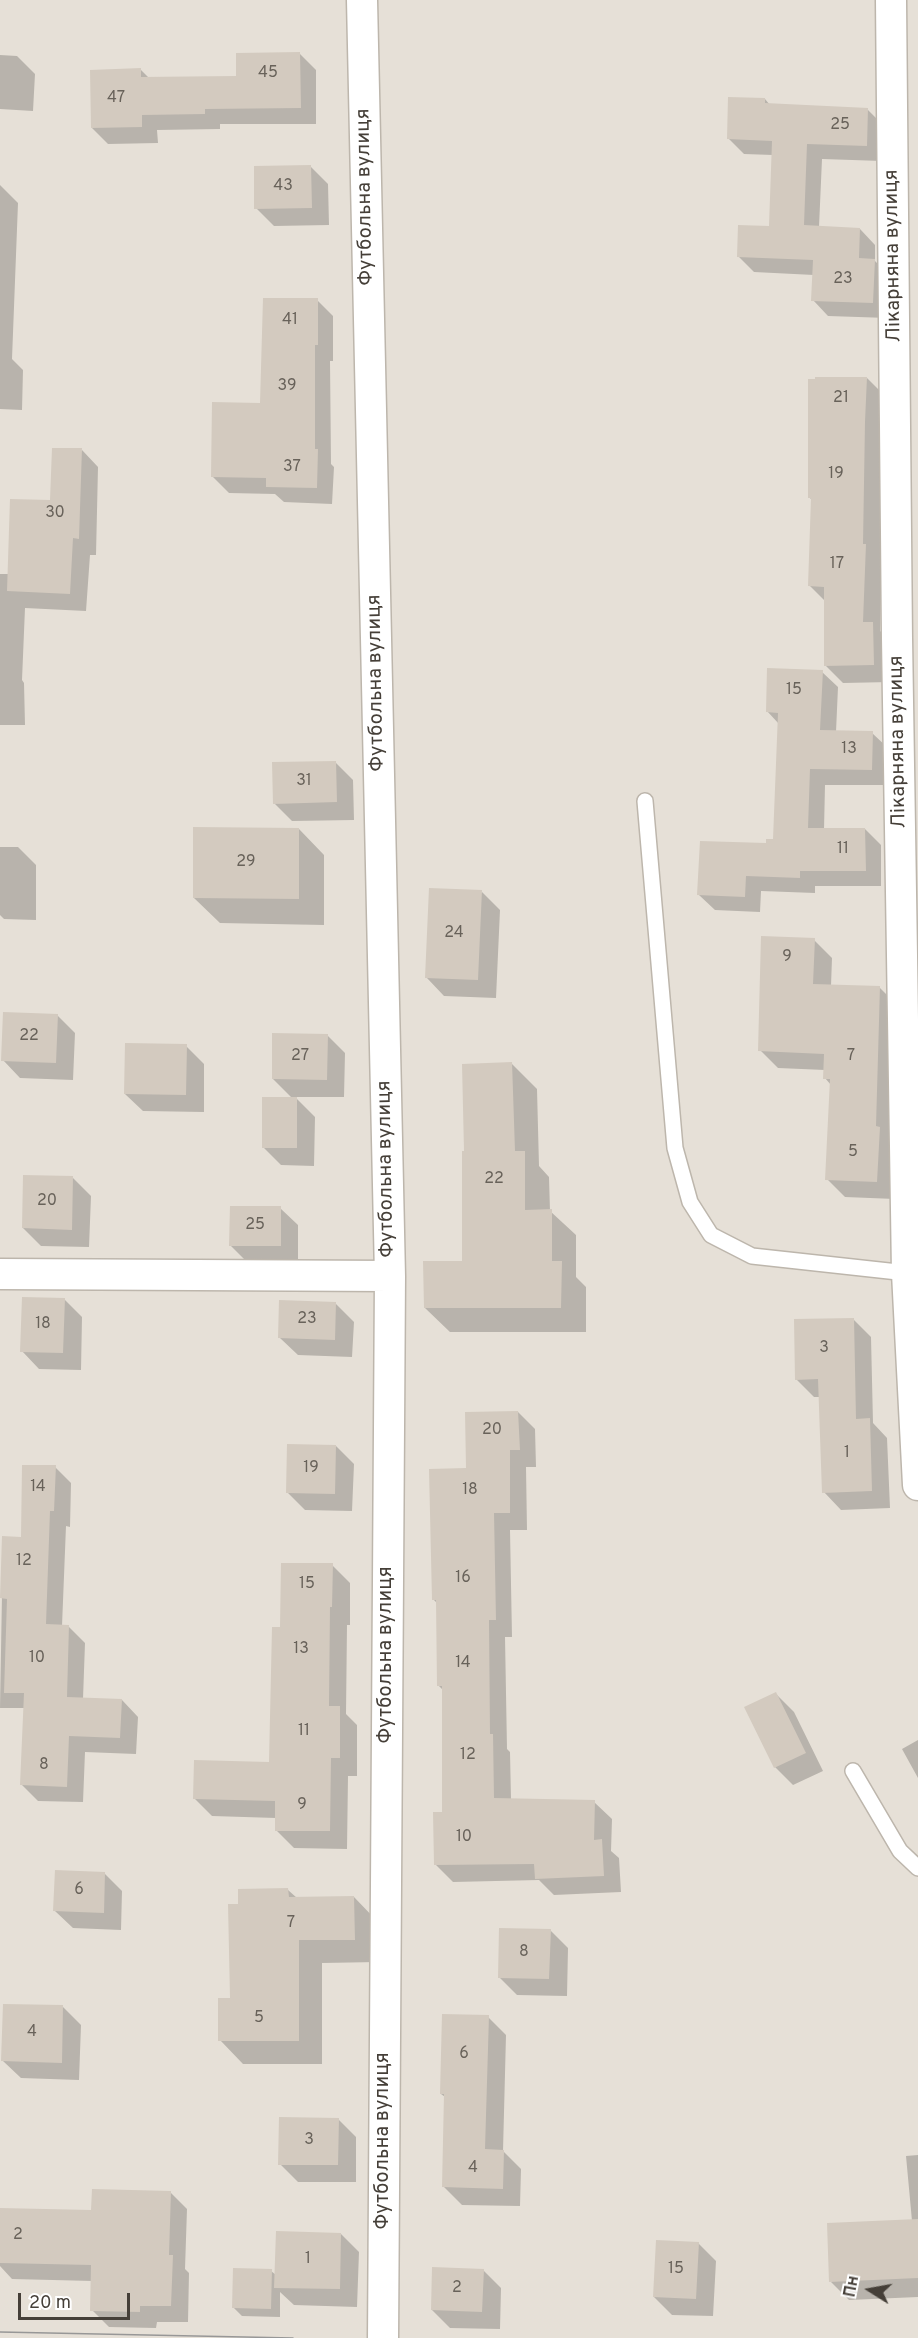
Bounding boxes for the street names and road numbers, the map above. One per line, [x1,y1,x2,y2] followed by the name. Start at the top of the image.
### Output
[352,108,380,286] street label: Футбольна вулиця
[880,169,908,343] street label: Лікарняна вулиця
[363,594,391,772] street label: Футбольна вулиця
[885,655,913,829] street label: Лікарняна вулиця
[373,1080,401,1258] street label: Футбольна вулиця
[375,1566,399,1744] street label: Футбольна вулиця
[372,2052,396,2230] street label: Футбольна вулиця

